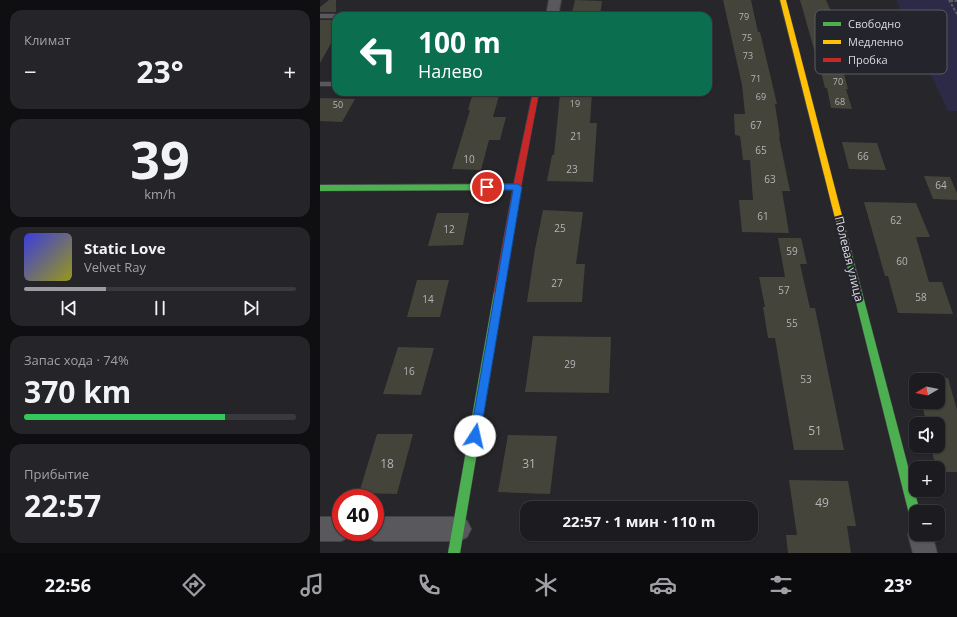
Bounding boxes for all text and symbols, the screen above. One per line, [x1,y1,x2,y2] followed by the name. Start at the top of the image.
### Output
[739,10,749,23] house number: 79
[815,10,947,74] legend
[848,16,901,31] text: Свободно
[418,23,501,61] text: 100 m
[352,28,404,80] icon: left
[24,31,71,49] text: Климат
[742,31,752,44] house number: 75
[848,34,904,49] text: Медленно
[743,49,753,62] house number: 73
[136,51,184,92] text: 23°
[848,52,888,67] text: Пробка
[24,56,37,86] text: −
[283,56,296,86] text: +
[418,59,483,83] text: Налево
[751,72,761,85] house number: 71
[833,75,843,88] house number: 70
[756,90,766,103] house number: 69
[835,95,845,108] house number: 68
[570,97,580,110] house number: 19
[333,98,343,111] house number: 50
[750,118,762,132] house number: 67
[130,123,190,194] text: 39
[570,129,582,143] house number: 21
[755,143,767,157] house number: 65
[857,149,869,163] house number: 66
[463,152,475,166] house number: 10
[566,162,578,176] house number: 23
[470,170,504,204] pin
[764,172,776,186] house number: 63
[476,176,498,198] icon: arrive
[935,178,947,192] house number: 64
[144,185,176,203] text: km/h
[757,209,769,223] house number: 61
[890,213,902,227] house number: 62
[831,214,868,303] street label: Полевая улица
[554,221,566,235] house number: 25
[443,222,455,236] house number: 12
[84,238,166,258] text: Static Love
[786,244,798,258] house number: 59
[896,254,908,268] house number: 60
[84,258,146,276] text: Velvet Ray
[551,276,563,290] house number: 27
[778,283,790,297] house number: 57
[915,290,927,304] house number: 58
[422,292,434,306] house number: 14
[58,297,80,319] icon: previous
[149,297,171,319] icon: pause
[240,297,262,319] icon: next
[786,316,798,330] house number: 55
[24,351,129,369] text: Запас хода · 74%
[564,357,576,371] house number: 29
[403,364,415,378] house number: 16
[24,371,131,412] text: 370 km
[800,372,812,386] house number: 53
[909,373,945,409] north arrow
[909,373,945,541] map controls
[454,415,496,457] position arrow
[909,417,945,453] button: sound
[808,422,822,439] house number: 51
[380,455,394,472] house number: 18
[522,455,536,472] house number: 31
[909,461,945,497] button: +
[24,465,89,483] text: Прибытие
[24,485,101,526] text: 22:57
[332,489,384,541] speed limit sign: 40
[815,494,829,511] house number: 49
[909,505,945,541] button: −
[563,511,715,531] text: 22:57 · 1 мин · 110 m
[180,571,208,599] icon: directions
[298,571,326,599] icon: music
[415,571,443,599] icon: phone
[532,571,560,599] icon: climate
[649,571,677,599] icon: car
[767,571,795,599] icon: filters
[45,573,91,597] text: 22:56
[884,573,912,597] text: 23°

